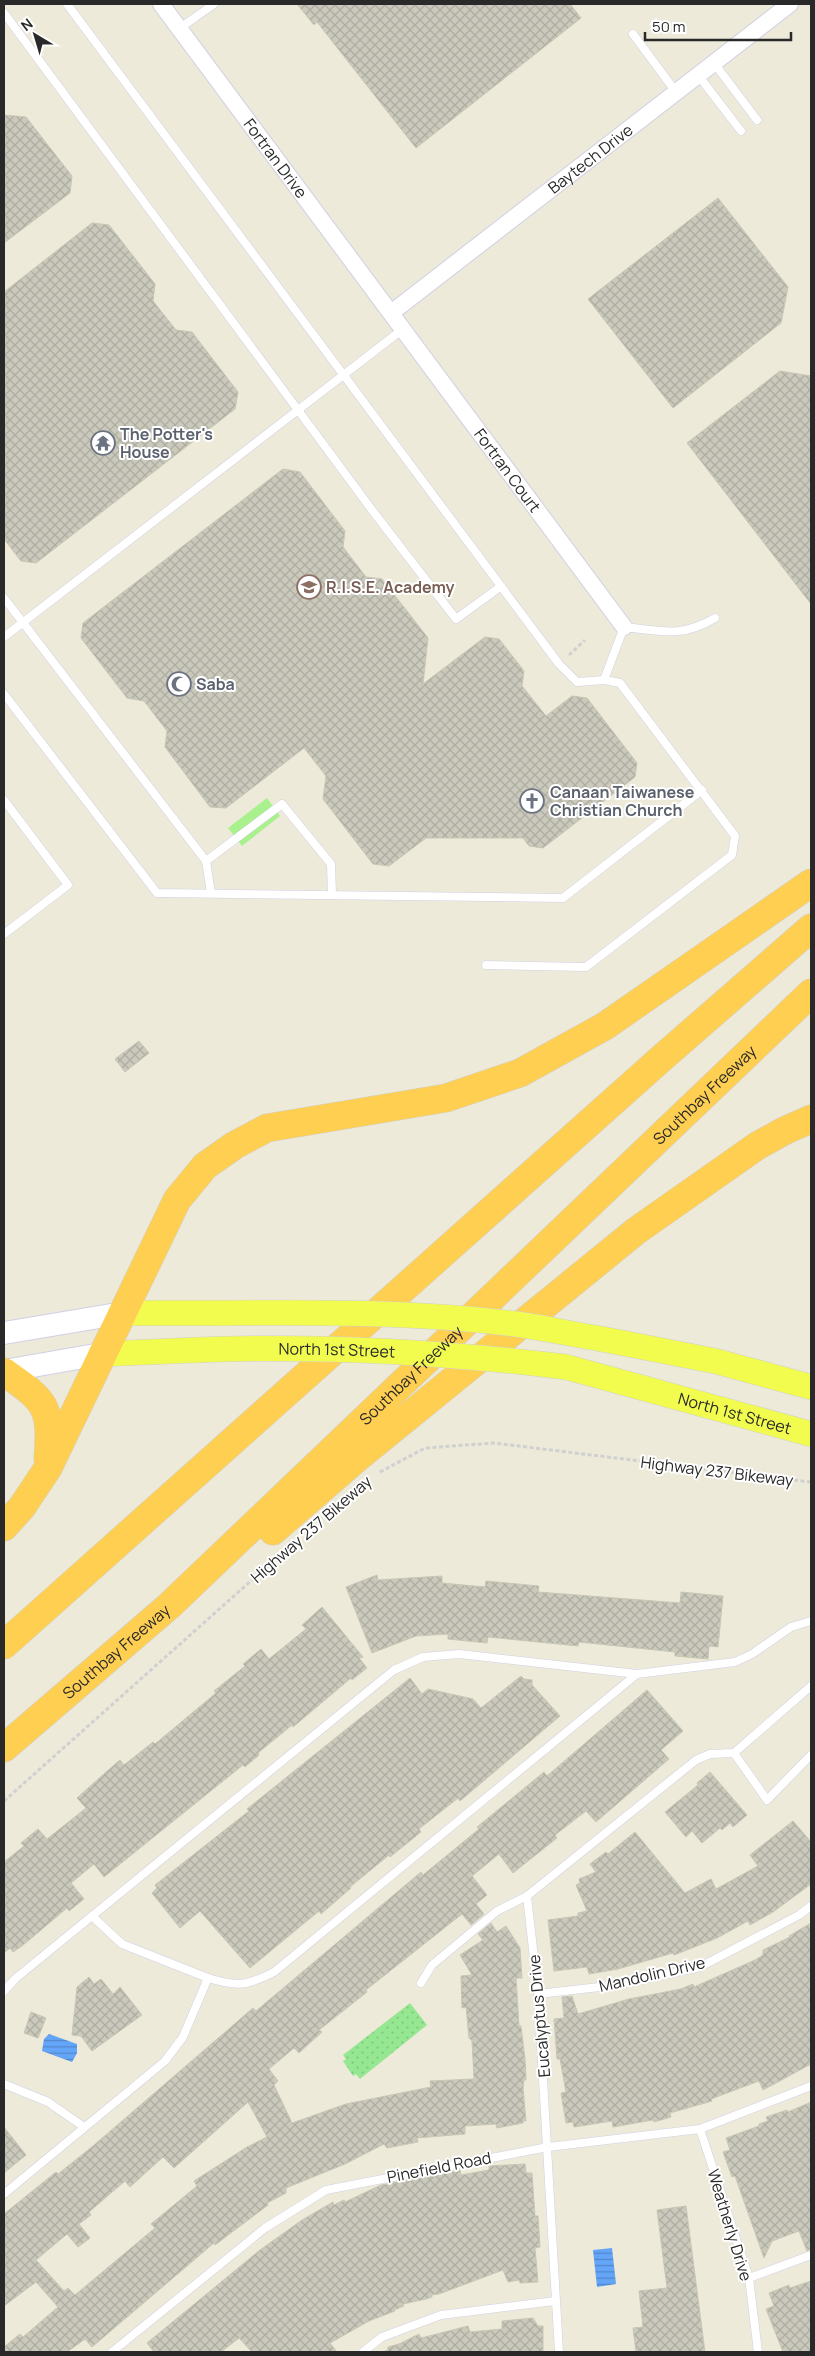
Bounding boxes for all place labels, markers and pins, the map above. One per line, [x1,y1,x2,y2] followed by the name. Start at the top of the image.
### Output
[120,423,213,463] place label: The Potter's House
[90,430,116,456] temple icon: The Potter's House
[296,574,322,600] school or university icon: R.I.S.E. Academy
[326,576,454,598] place label: R.I.S.E. Academy
[166,671,192,697] mosque icon: Saba
[196,673,235,695] place label: Saba
[550,781,695,821] place label: Canaan Taiwanese Christian Church
[519,788,545,814] church icon: Canaan Taiwanese Christian Church

